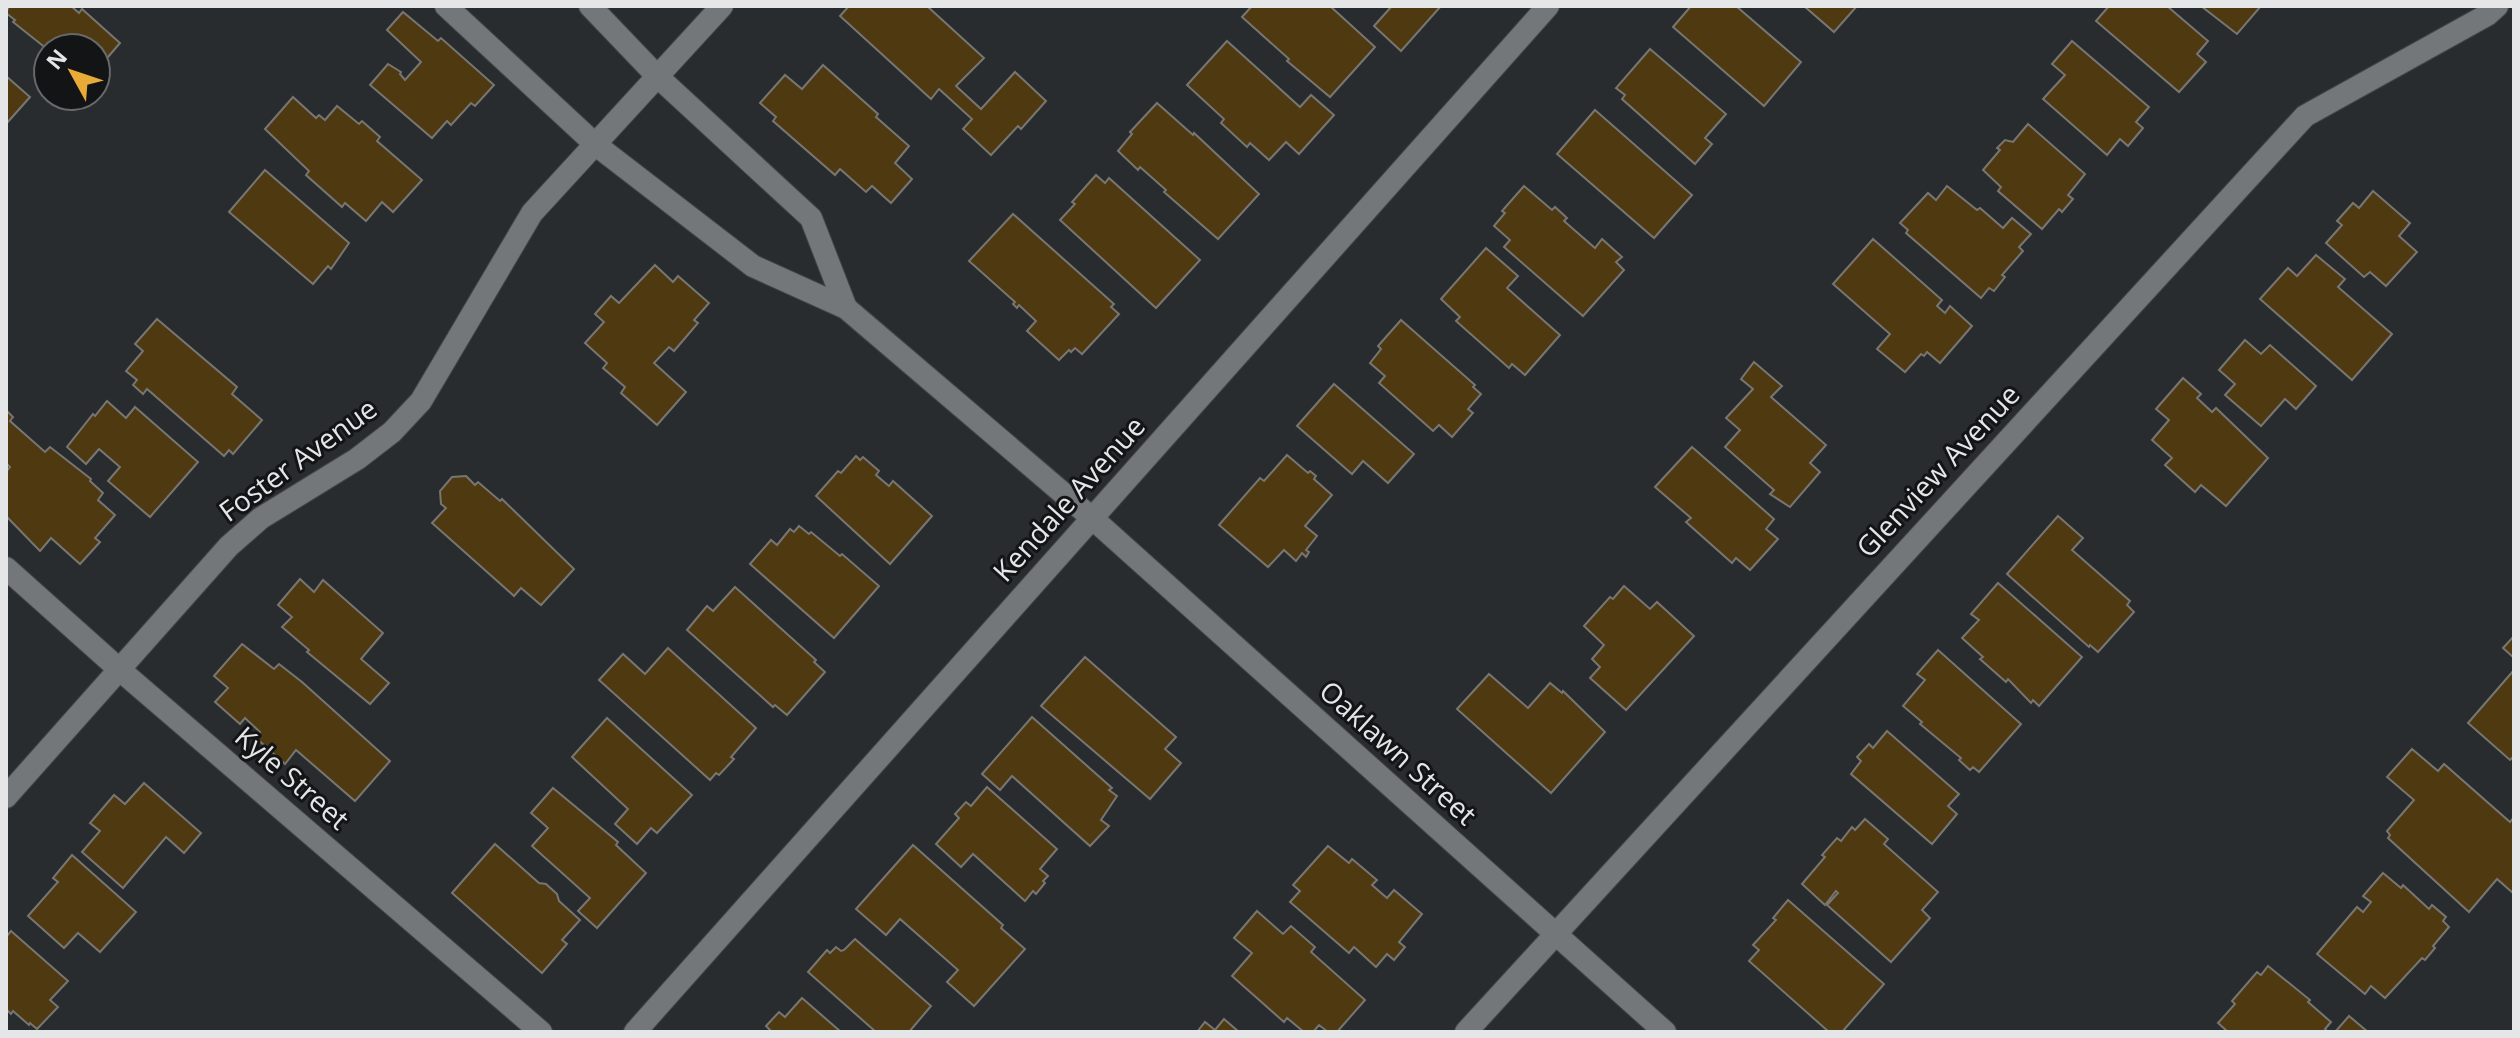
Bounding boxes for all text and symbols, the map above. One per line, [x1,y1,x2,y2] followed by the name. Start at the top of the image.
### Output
[32,32,112,112] north arrow
[39,42,73,75] text: N
[1847,376,2027,565] street label: Glenview Avenue
[211,389,384,529] street label: Foster Avenue
[984,407,1153,589] street label: Kendale Avenue
[1312,672,1485,833] street label: Oaklawn Street
[228,717,358,837] street label: Kyle Street

